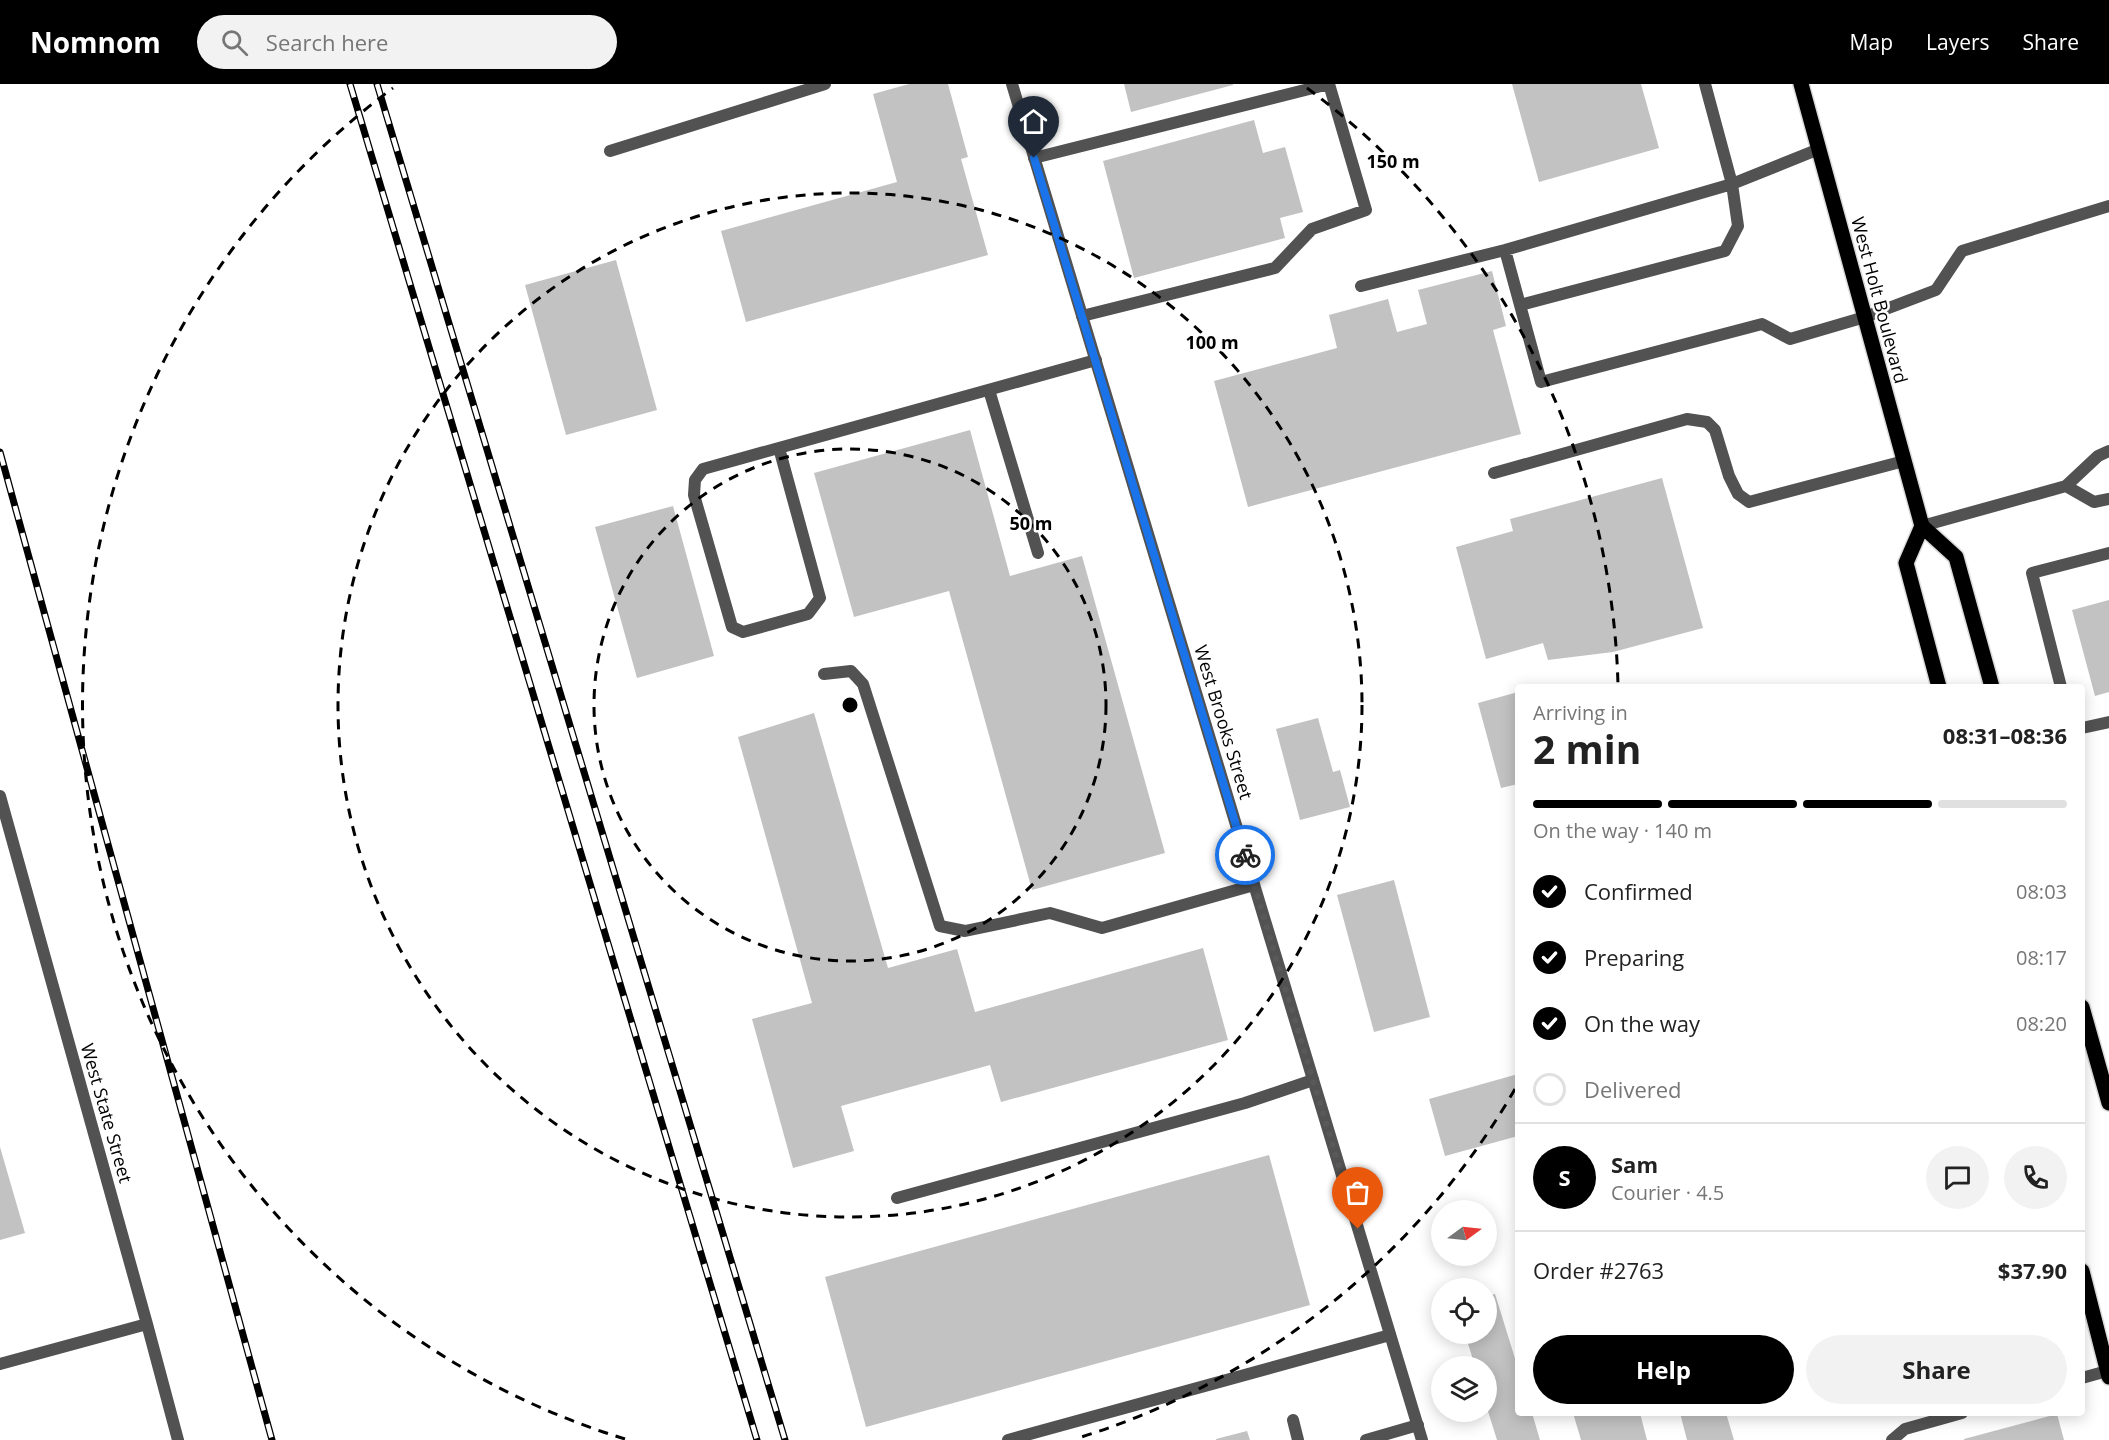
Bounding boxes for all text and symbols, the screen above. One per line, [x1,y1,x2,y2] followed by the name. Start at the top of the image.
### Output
[197,15,617,69] search box
[30,23,161,61] text: Nomnom
[218,26,251,59] icon: search
[266,27,388,57] text: Search here
[1850,28,1893,56] text: Map
[1926,28,1990,56] text: Layers
[2023,28,2079,56] text: Share
[1008,96,1059,158] pin
[1017,105,1050,138] icon: home
[1366,149,1420,173] text: 150 m
[1846,214,1914,386] street label: West Holt Boulevard
[1185,330,1239,354] text: 100 m
[1010,511,1052,535] text: 50 m
[1189,642,1259,802] street label: West Brooks Street
[840,695,860,715] centre of rings
[1533,699,1628,726] text: Arriving in
[1943,720,2067,750] text: 08:31–08:36
[1533,722,1641,775] text: 2 min
[1533,817,1712,844] text: On the way · 140 m
[1215,825,1275,885] courier
[1229,839,1262,872] icon: bike
[1533,875,1566,908] icon: check
[1584,876,1693,906] text: Confirmed
[2016,878,2067,905] text: 08:03
[1533,941,1566,974] icon: check
[1584,942,1684,972] text: Preparing
[2016,944,2067,971] text: 08:17
[1533,1007,1566,1040] icon: check
[1584,1008,1700,1038] text: On the way
[2016,1010,2067,1037] text: 08:20
[76,1040,138,1186] street label: West State Street
[1584,1074,1682,1104] text: Delivered
[1926,1146,1989,1209] button: chat
[2004,1146,2067,1209] button: phone
[1611,1149,1658,1179] text: Sam
[1558,1162,1571,1192] text: S
[1332,1167,1383,1229] pin
[1341,1176,1374,1209] icon: bag
[1611,1179,1724,1206] text: Courier · 4.5
[1431,1200,1497,1266] north arrow
[1431,1200,1497,1422] map controls
[1533,1255,1664,1285] text: Order #2763
[1998,1255,2067,1285] text: $37.90
[1431,1278,1497,1344] button: locate
[1533,1335,1794,1404] button: Help
[1806,1335,2067,1404] button: Share
[1431,1356,1497,1422] button: layers

